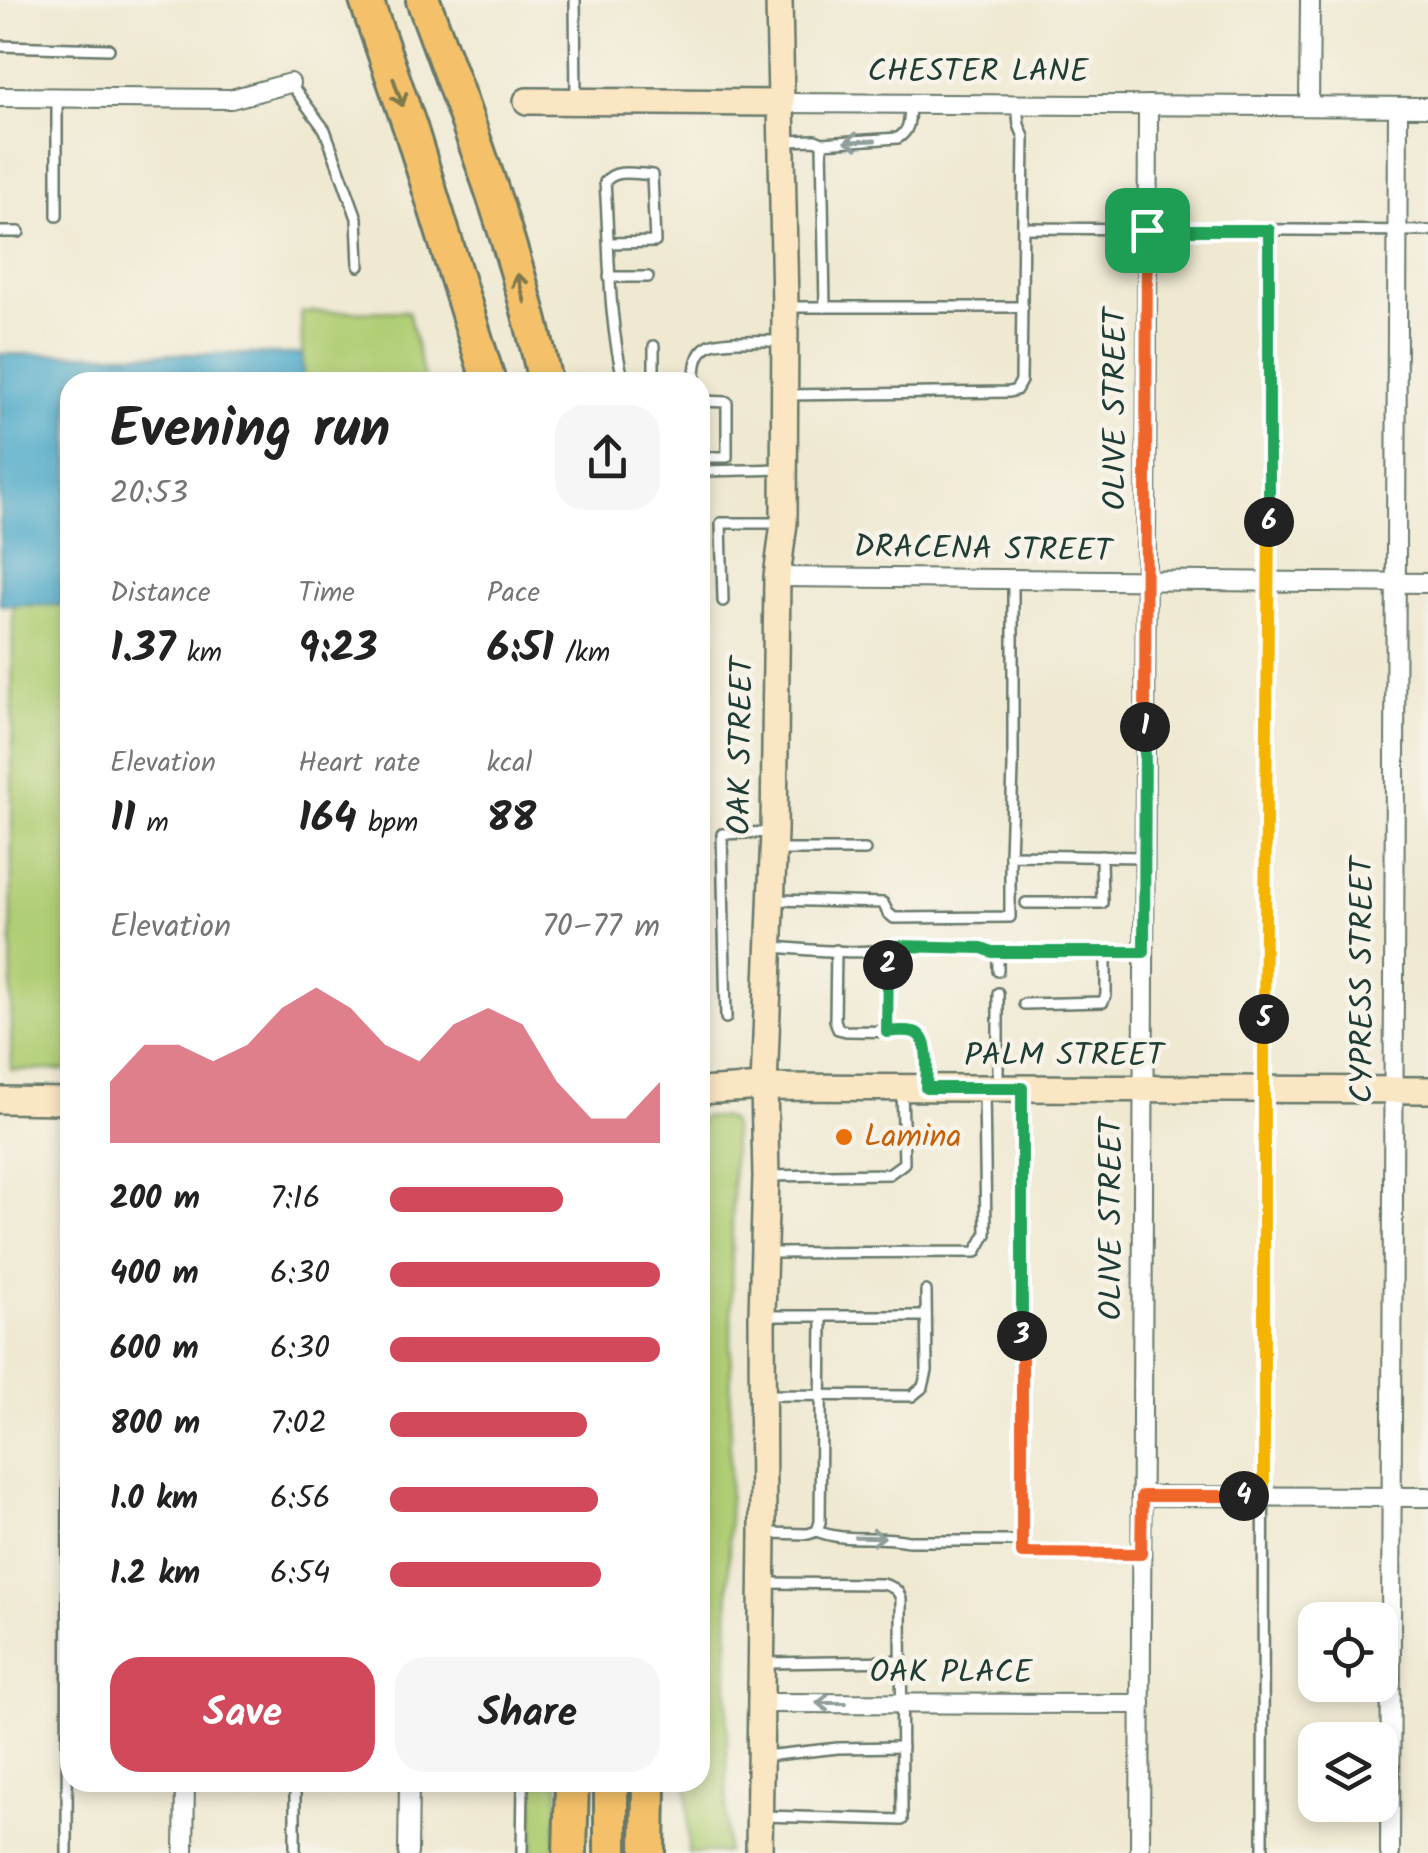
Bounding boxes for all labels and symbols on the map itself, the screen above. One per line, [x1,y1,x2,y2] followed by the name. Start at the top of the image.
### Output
[868,47,1090,98] street label: CHESTER LANE
[390,76,408,107] one-way arrow
[844,132,876,151] one-way arrow
[1105,188,1190,273] pin
[510,273,529,304] one-way arrow
[1091,305,1142,510] street label: OLIVE STREET
[1244,497,1294,547] pin: 6
[854,522,1115,578] street label: DRACENA STREET
[715,654,769,836] street label: OAK STREET
[1120,702,1170,752] pin: 1
[1338,854,1389,1103] street label: CYPRESS STREET
[863,940,913,990] pin: 2
[1239,994,1289,1044] pin: 5
[964,1031,1167,1082] street label: PALM STREET
[864,1112,962,1163] place label: Lamina
[1087,1115,1138,1320] street label: OLIVE STREET
[833,1126,855,1148] marker: Lamina
[997,1311,1047,1361] pin: 3
[1219,1471,1269,1521] pin: 4
[854,1528,886,1547] one-way arrow
[869,1648,1034,1699] street label: OAK PLACE
[816,1694,848,1712] one-way arrow

